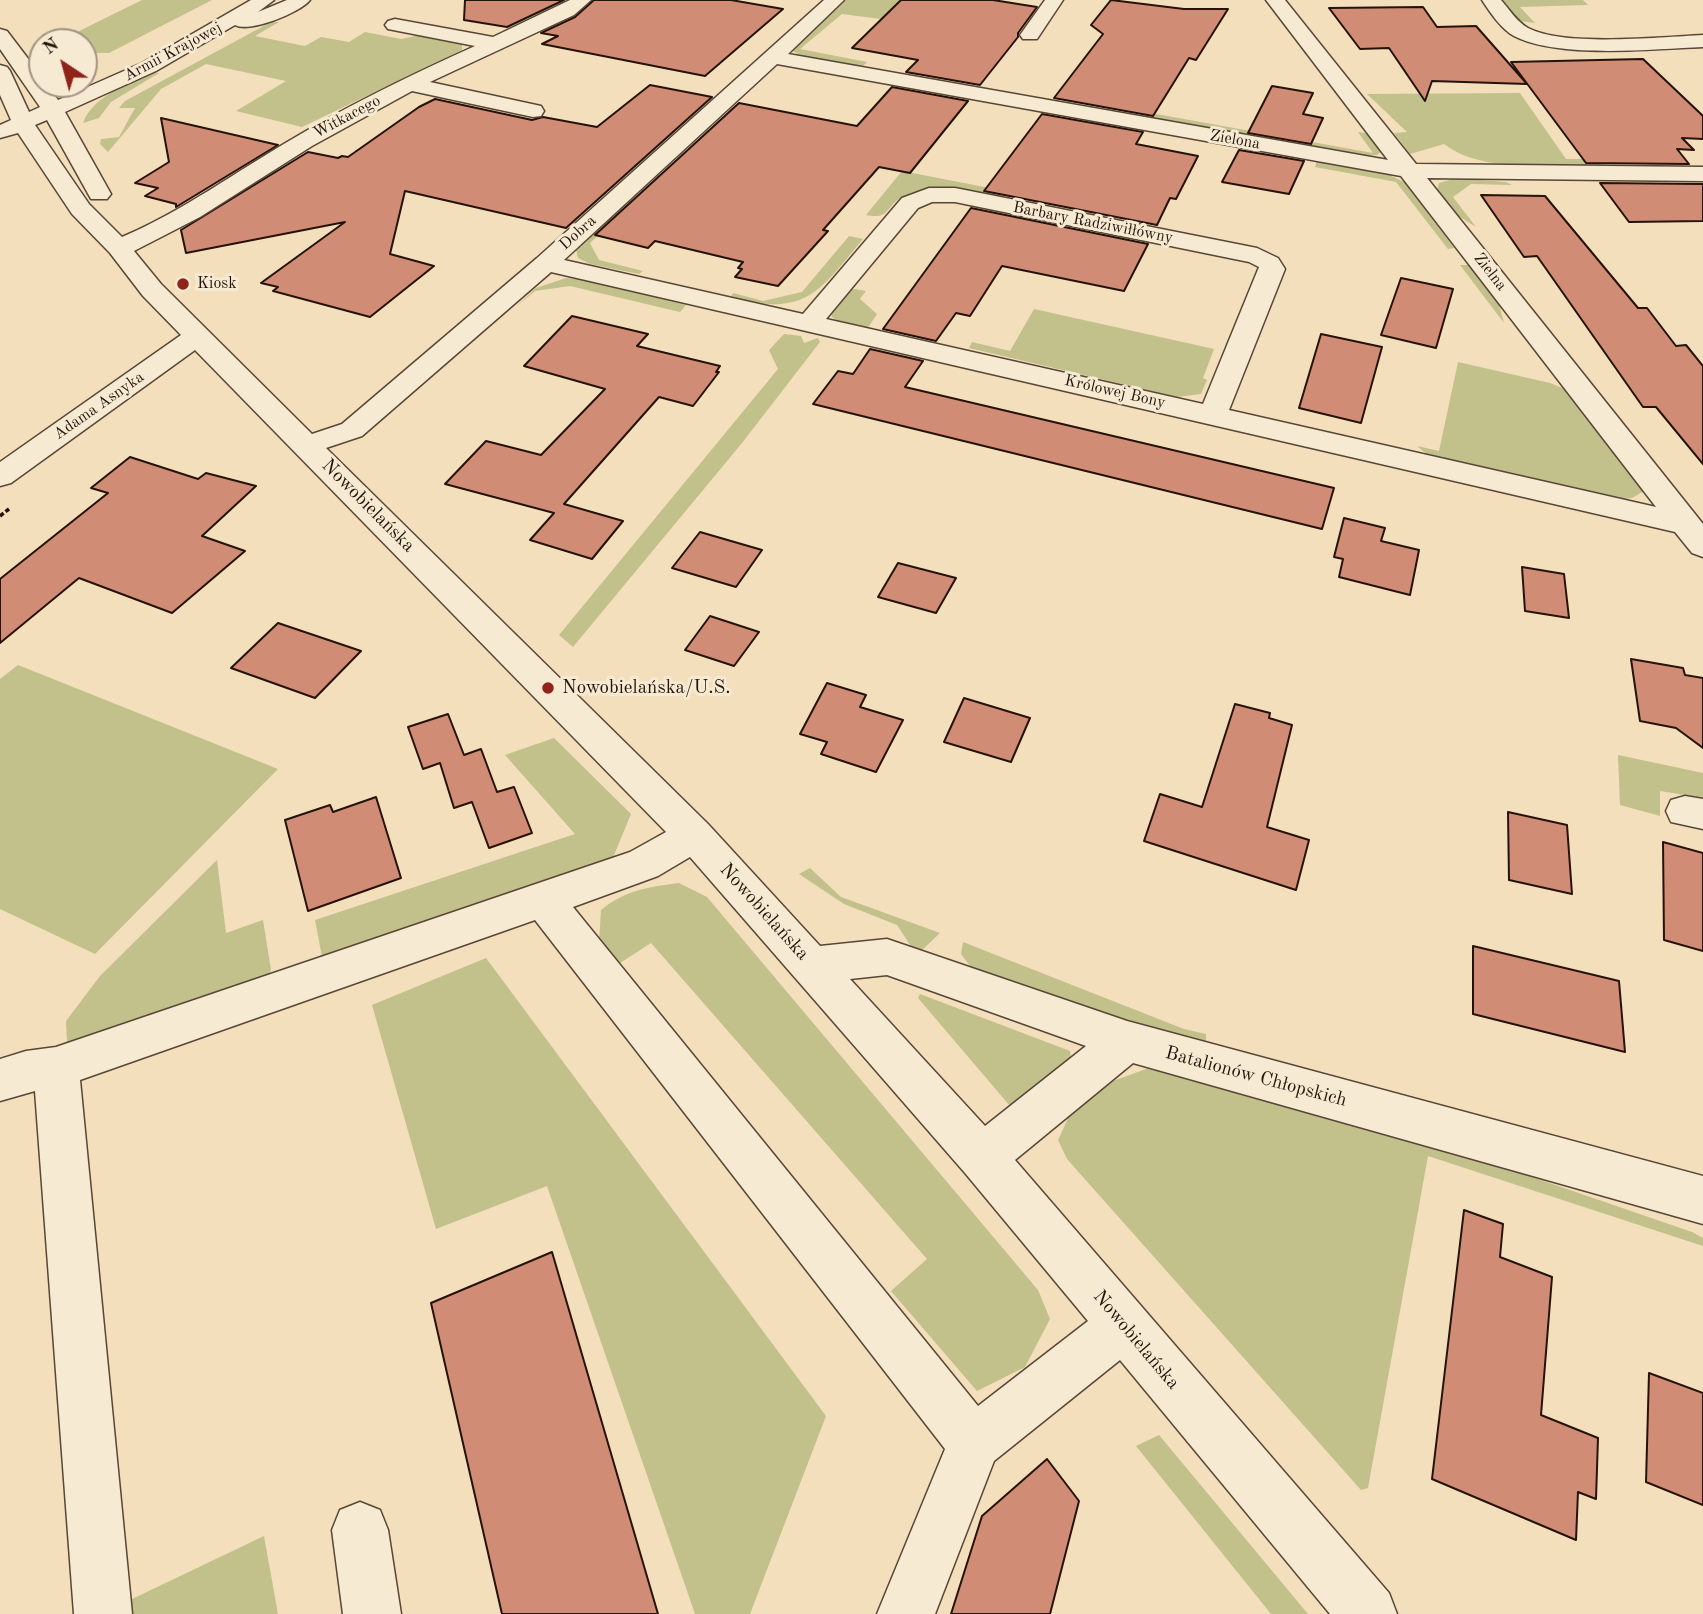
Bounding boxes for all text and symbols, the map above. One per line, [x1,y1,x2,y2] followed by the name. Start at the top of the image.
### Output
[121,18,225,86] street label: Armii Krajowej
[28,28,98,98] north arrow
[40,35,63,59] text: N
[310,91,384,143] street label: Witkacego
[1208,126,1262,154] street label: Zielona
[1011,198,1175,248] street label: Barbary Radziwiłłówny
[556,211,600,255] street label: Dobra
[1469,249,1511,295] street label: Zielna
[197,274,237,294] place label: Kiosk
[175,276,191,292] marker: Kiosk
[50,368,148,444] street label: Adama Asnyka
[1063,371,1167,413] street label: Królowej Bony
[316,454,420,558] street label: Nowobielańska
[562,677,731,699] place label: Nowobielańska/U.S.
[540,680,556,696] marker: Nowobielańska/U.S.
[714,859,814,965] street label: Nowobielańska
[1163,1042,1349,1112] street label: Batalionów Chłopskich
[1088,1286,1184,1394] street label: Nowobielańska

